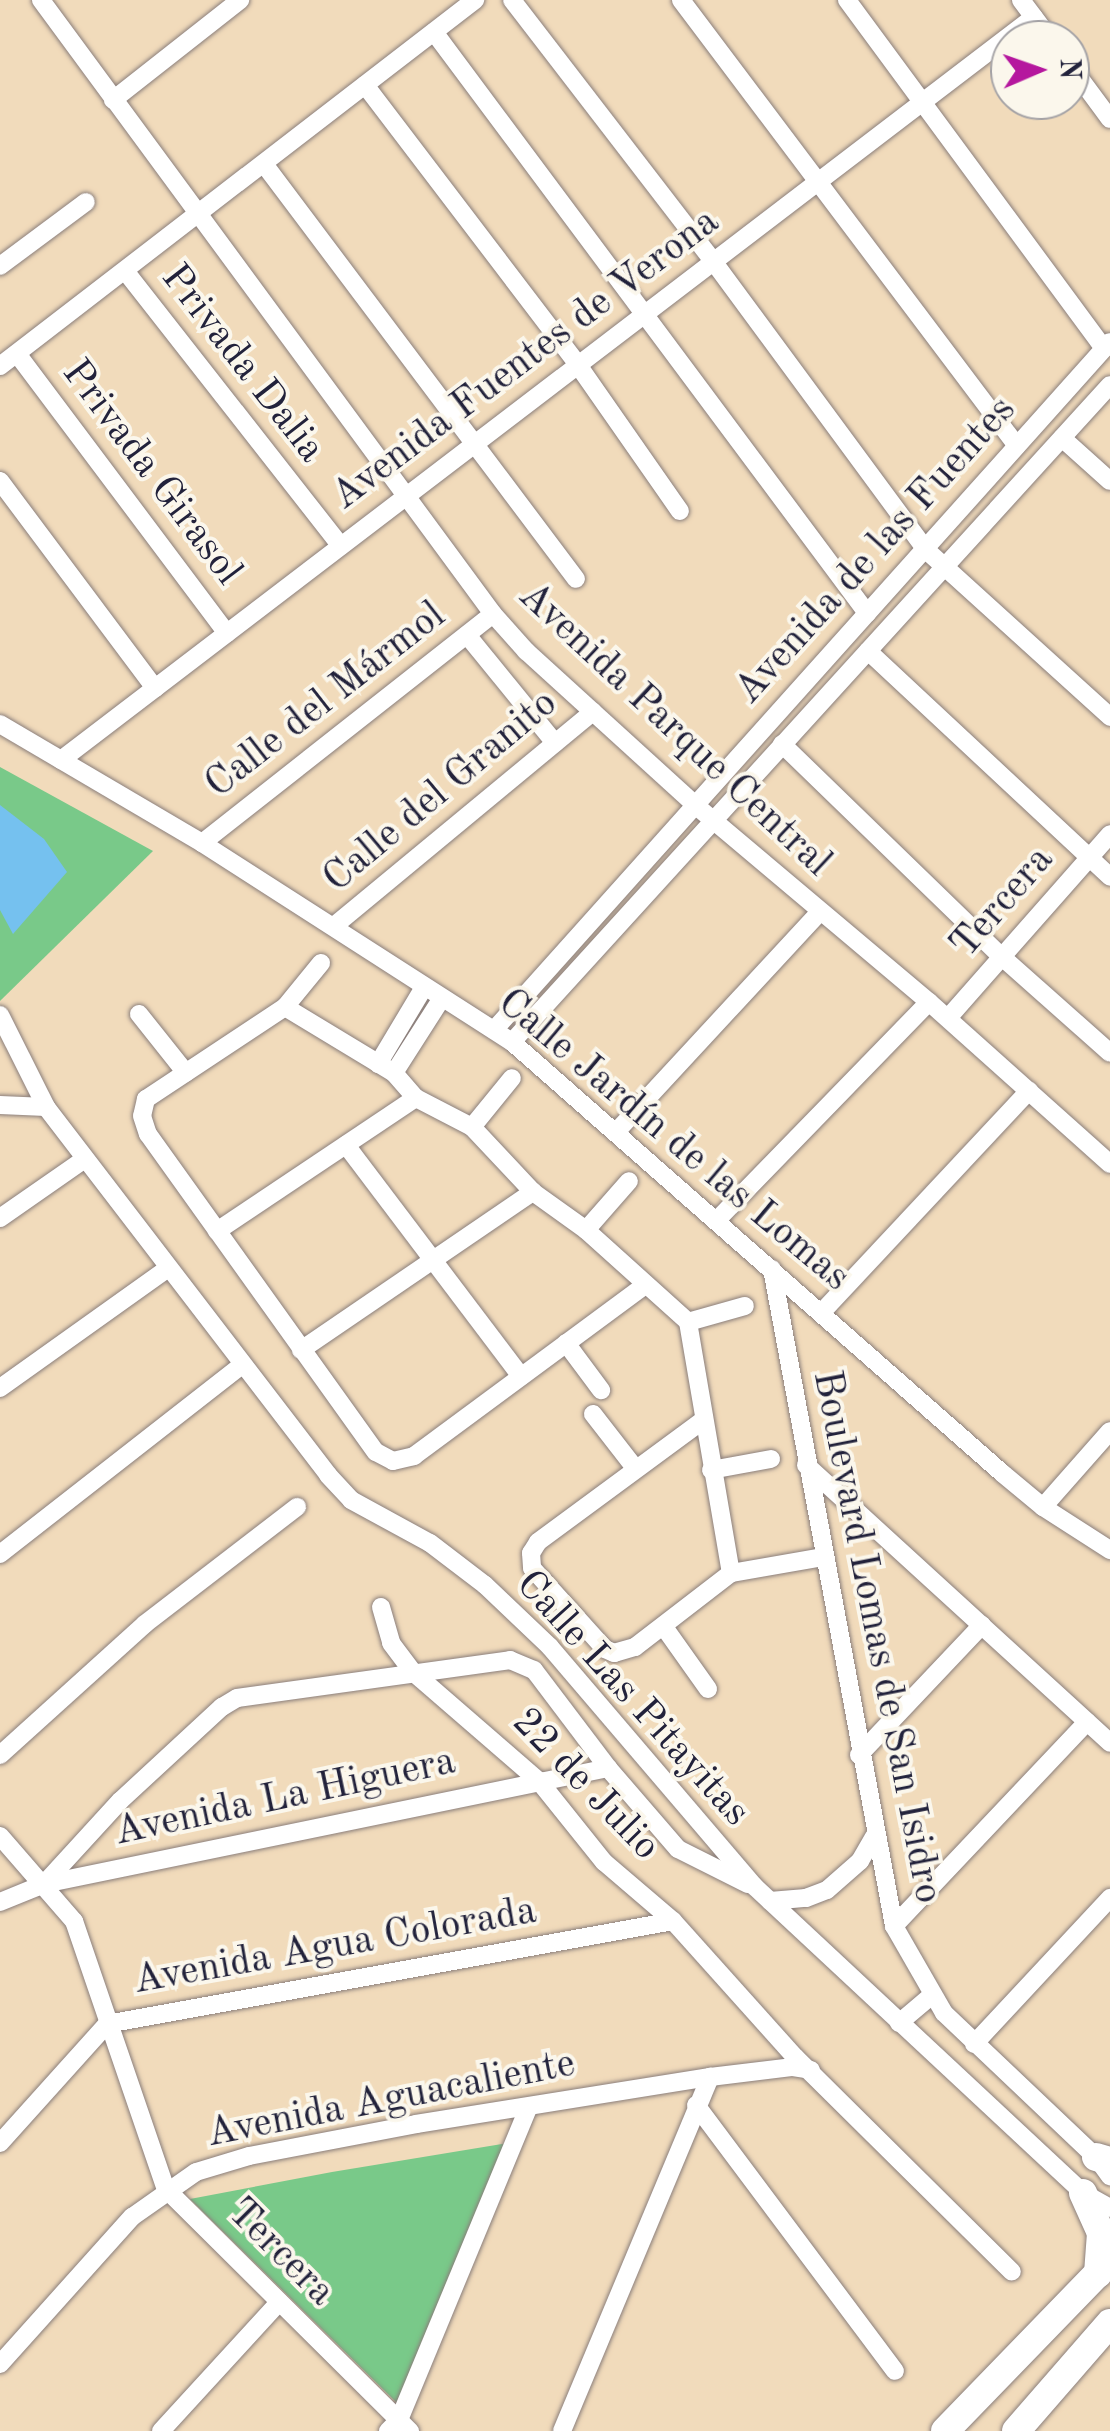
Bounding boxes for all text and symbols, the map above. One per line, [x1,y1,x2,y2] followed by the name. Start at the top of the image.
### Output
[990,20,1090,120] north arrow
[1054,58,1082,80] text: N
[323,199,729,521] street label: Avenida Fuentes de Verona
[150,255,334,473] street label: Privada Dalia
[51,351,251,595] street label: Privada Girasol
[725,387,1027,715] street label: Avenida de las Fuentes
[508,573,840,887] street label: Avenida Parque Central
[197,592,455,810] street label: Calle del Mármol
[314,680,568,904] street label: Calle del Granito
[941,837,1065,969] street label: Tercera
[487,980,859,1302] street label: Calle Jardín de las Lomas
[801,1367,951,1907] street label: Boulevard Lomas de San Isidro
[505,1561,759,1837] street label: Calle Las Pitayitas
[501,1699,669,1871] street label: 22 de Julio
[110,1738,460,1858] street label: Avenida La Higuera
[130,1888,540,2006] street label: Avenida Agua Colorada
[203,2041,579,2159] street label: Avenida Aguacaliente
[216,2189,344,2317] street label: Tercera

